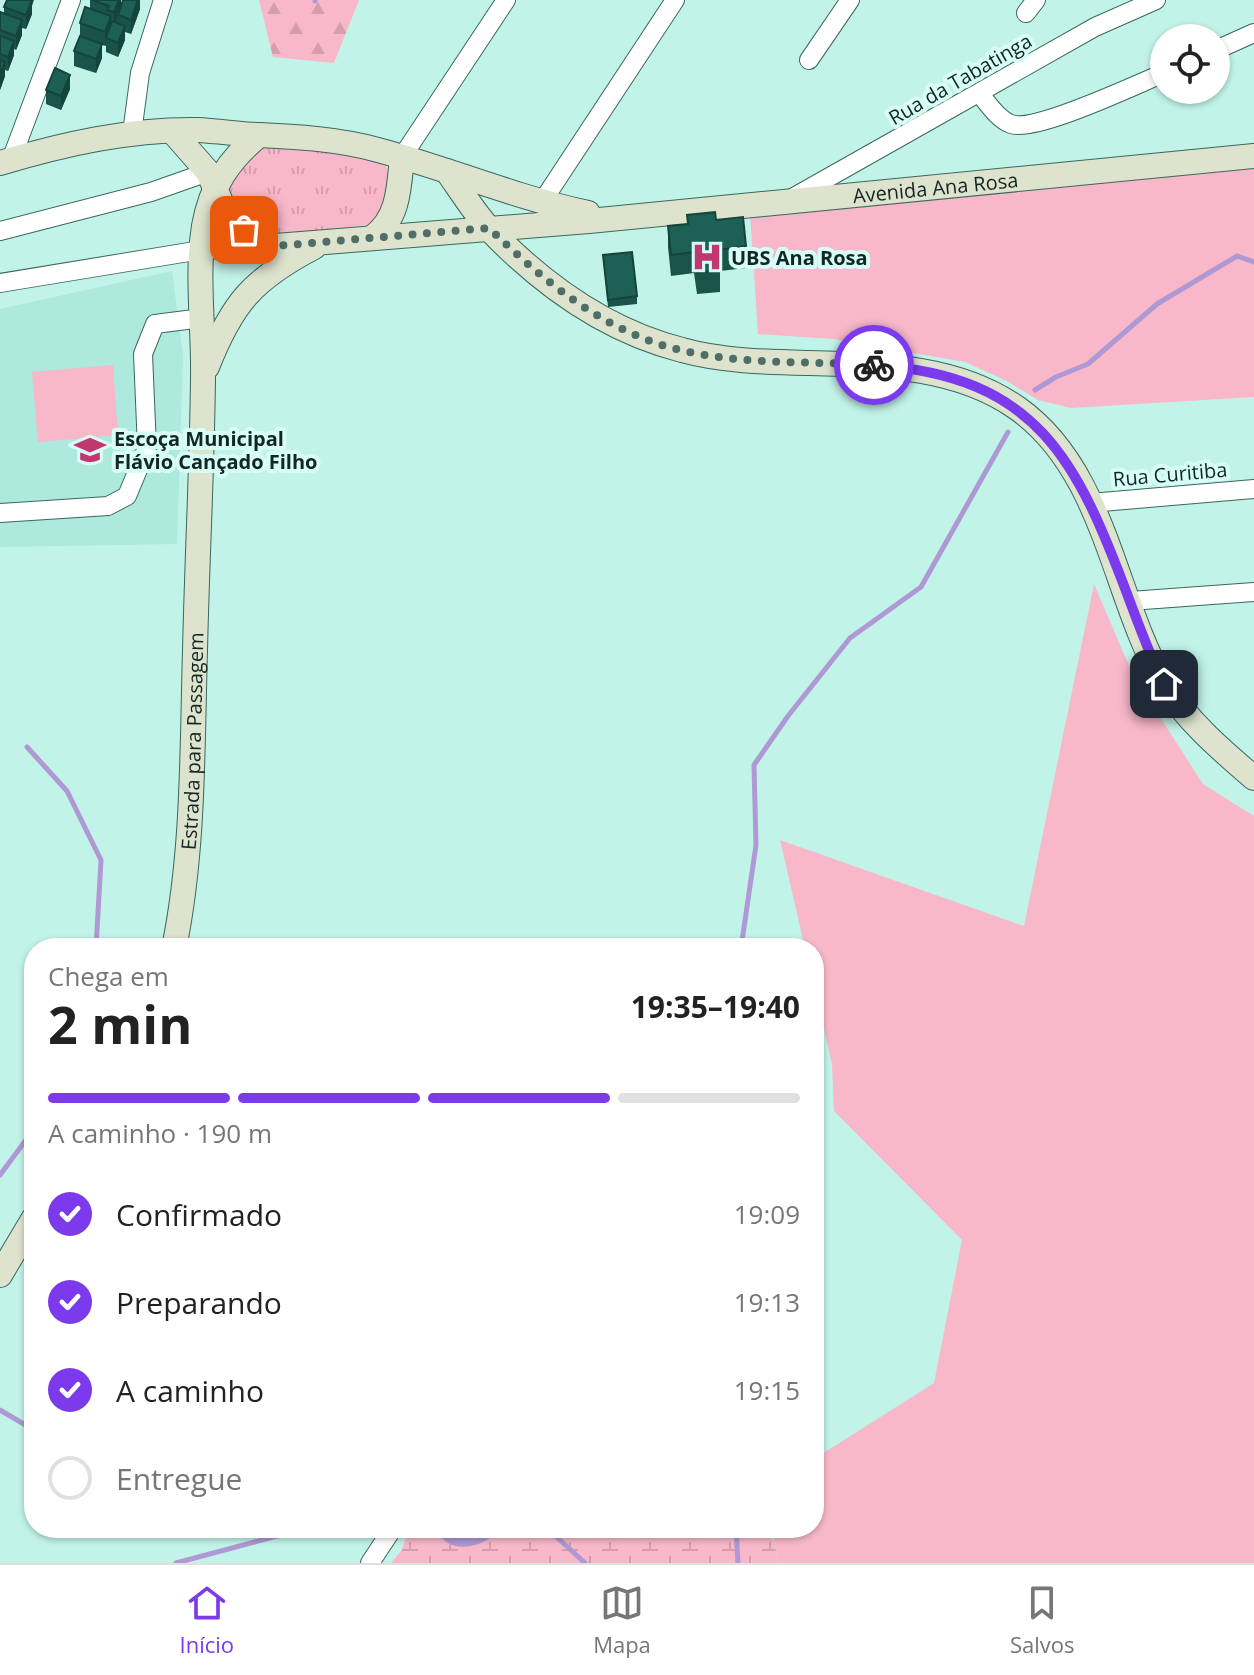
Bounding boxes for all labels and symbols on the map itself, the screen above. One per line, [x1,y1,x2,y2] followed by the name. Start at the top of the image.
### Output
[883,27,1037,131] street label: Rua da Tabatinga
[852,166,1019,209] street label: Avenida Ana Rosa
[210,196,278,264] pin
[690,240,724,274] hospital icon: UBS Ana Rosa
[731,244,868,271] place label: UBS Ana Rosa
[834,325,914,405] courier
[114,425,318,475] place label: Escoça Municipal Flávio Cançado Filho
[73,433,107,467] school or university icon: Escoça Municipal Flávio Cançado Filho
[1112,456,1228,492] street label: Rua Curitiba
[174,632,209,851] street label: Estrada para Passagem
[1130,650,1198,718] pin

